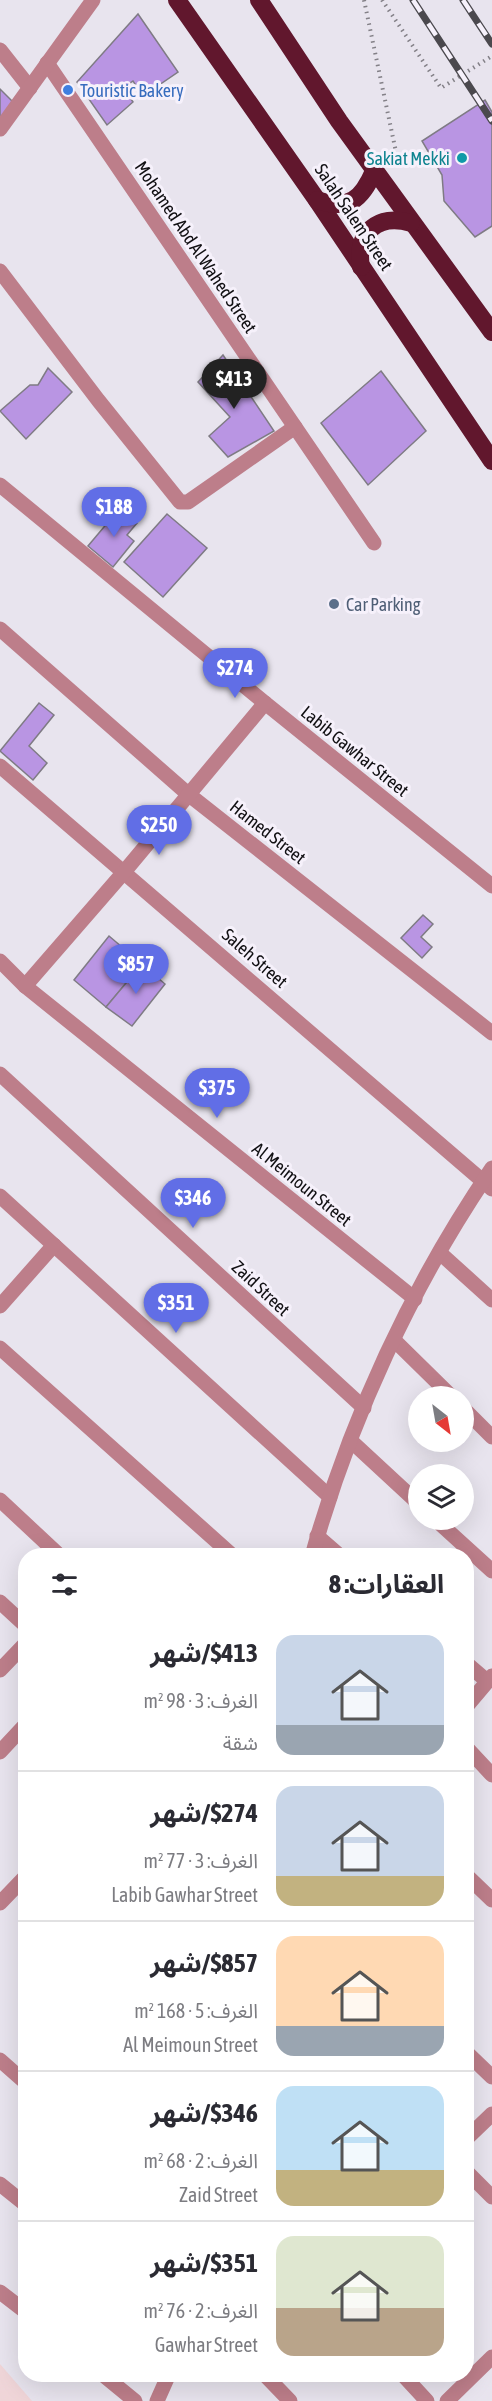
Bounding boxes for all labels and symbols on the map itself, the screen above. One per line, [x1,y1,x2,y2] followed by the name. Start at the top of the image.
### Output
[80,80,184,101] place label: Touristic Bakery
[61,83,75,97] marker: Touristic Bakery
[367,148,450,169] place label: Sakiat Mekki
[455,151,469,165] marker: Sakiat Mekki
[131,157,261,337] street label: Mohamed Abd Al Wahed Street
[311,160,397,274] street label: Salah Salem Street
[198,359,270,410] pin: $413
[78,487,150,538] pin: $188
[346,594,421,615] place label: Car Parking
[327,597,341,611] marker: Car Parking
[199,648,271,699] pin: $274
[297,701,413,801] street label: Labib Gawhar Street
[226,796,310,868] street label: Hamed Street
[123,805,195,856] pin: $250
[218,924,292,992] street label: Saleh Street
[100,944,172,995] pin: $857
[181,1068,253,1119] pin: $375
[248,1138,356,1230] street label: Al Meimoun Street
[157,1178,229,1229] pin: $346
[228,1256,294,1320] street label: Zaid Street
[140,1283,212,1334] pin: $351
[408,1386,474,1452] north arrow

